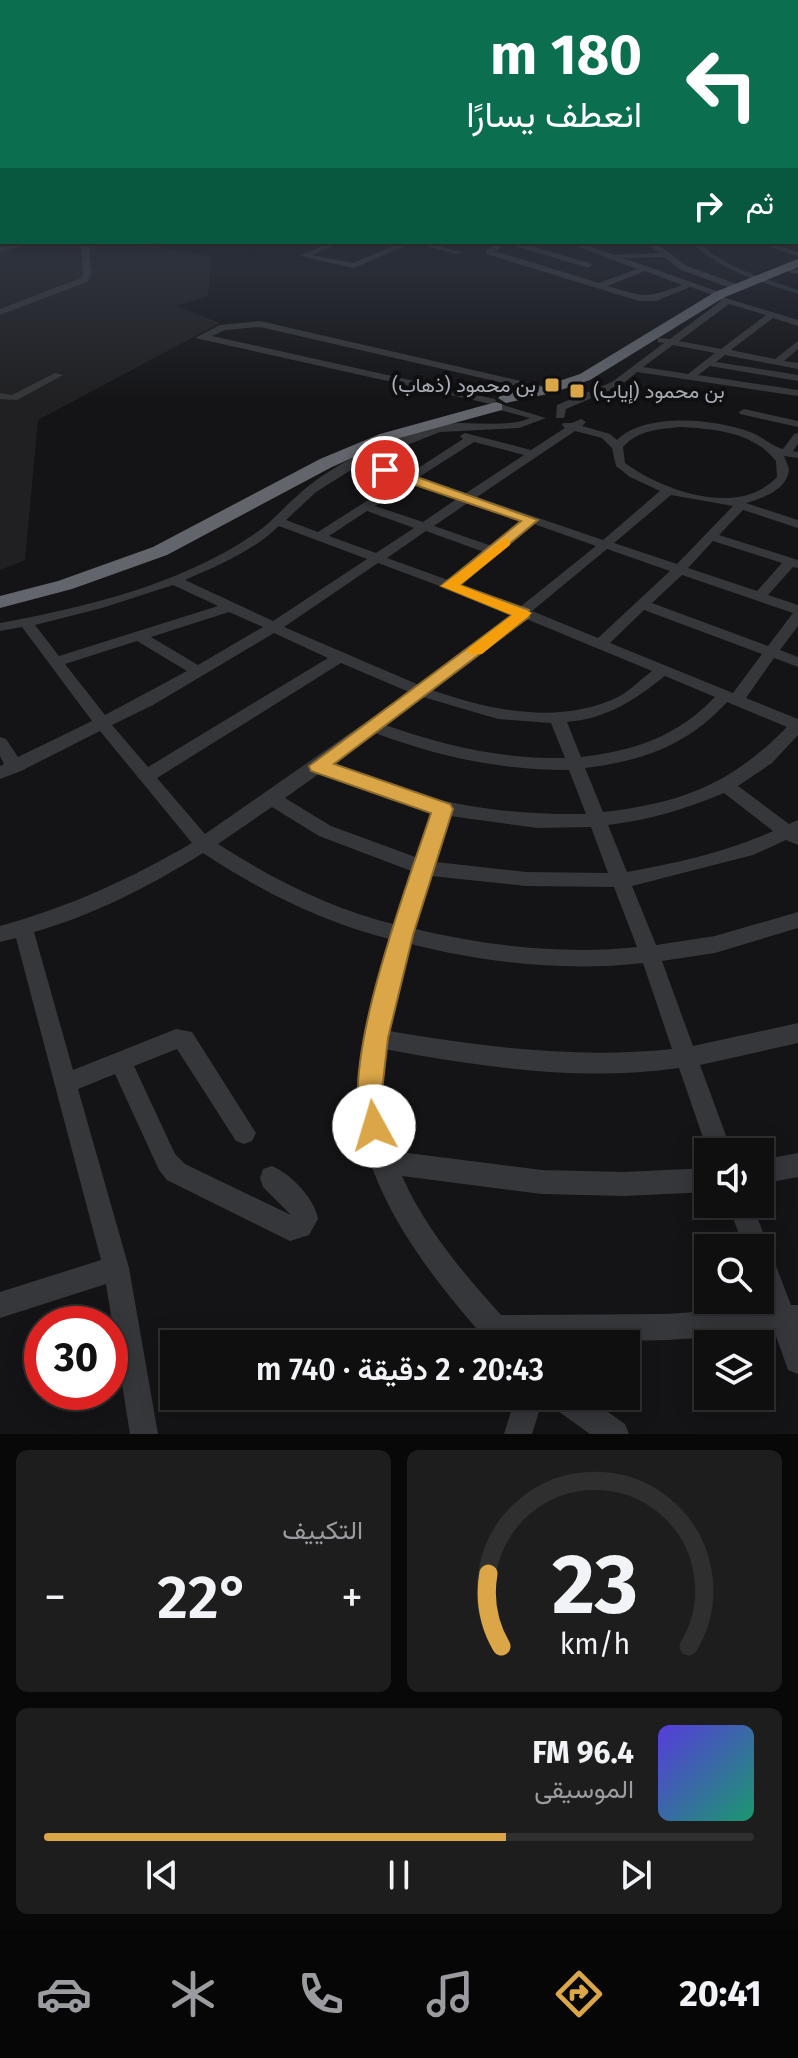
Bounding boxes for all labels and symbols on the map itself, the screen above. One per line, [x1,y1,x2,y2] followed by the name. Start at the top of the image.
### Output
[392,373,536,398] place label: بن محمود (ذهاب)
[543,376,561,394] marker: بن محمود (ذهاب)
[593,379,725,404] place label: بن محمود (إياب)
[568,382,586,400] marker: بن محمود (إياب)
[351,436,419,504] pin
[332,1084,416,1168] position arrow
[24,1306,128,1410] speed limit sign: 30

